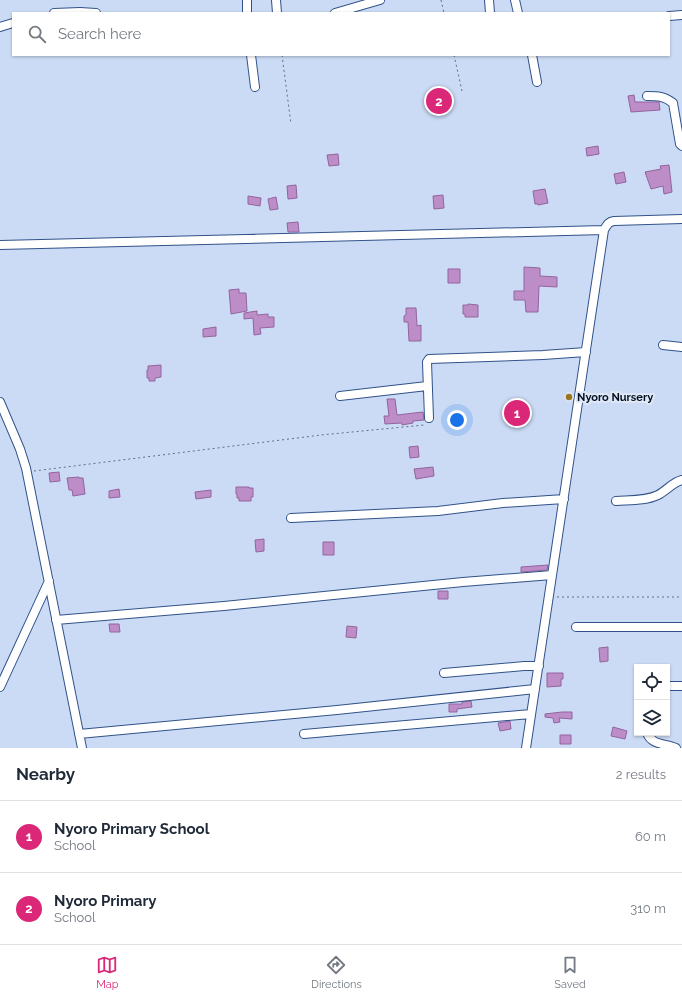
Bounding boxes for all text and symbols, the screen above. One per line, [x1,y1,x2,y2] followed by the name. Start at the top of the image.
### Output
[12,12,670,56] search box
[26,23,48,45] icon: search
[58,25,141,43] text: Search here
[426,86,452,116] pin: 2
[577,391,653,404] place label: Nyoro Nursery
[564,392,574,402] marker: Nyoro Nursery
[504,398,530,428] pin: 1
[447,410,467,430] your location
[634,664,670,736] map controls
[634,664,670,700] button: locate
[634,700,670,736] button: layers
[16,764,75,784] text: Nearby
[616,767,666,782] text: 2 results
[54,820,209,838] text: Nyoro Primary School
[26,829,32,844] text: 1
[635,829,666,844] text: 60 m
[54,838,96,853] text: School
[54,892,157,910] text: Nyoro Primary
[25,901,33,916] text: 2
[630,901,666,916] text: 310 m
[54,910,96,925] text: School
[96,954,119,991] tab: Map
[311,954,362,991] tab: Directions
[554,954,586,991] tab: Saved

